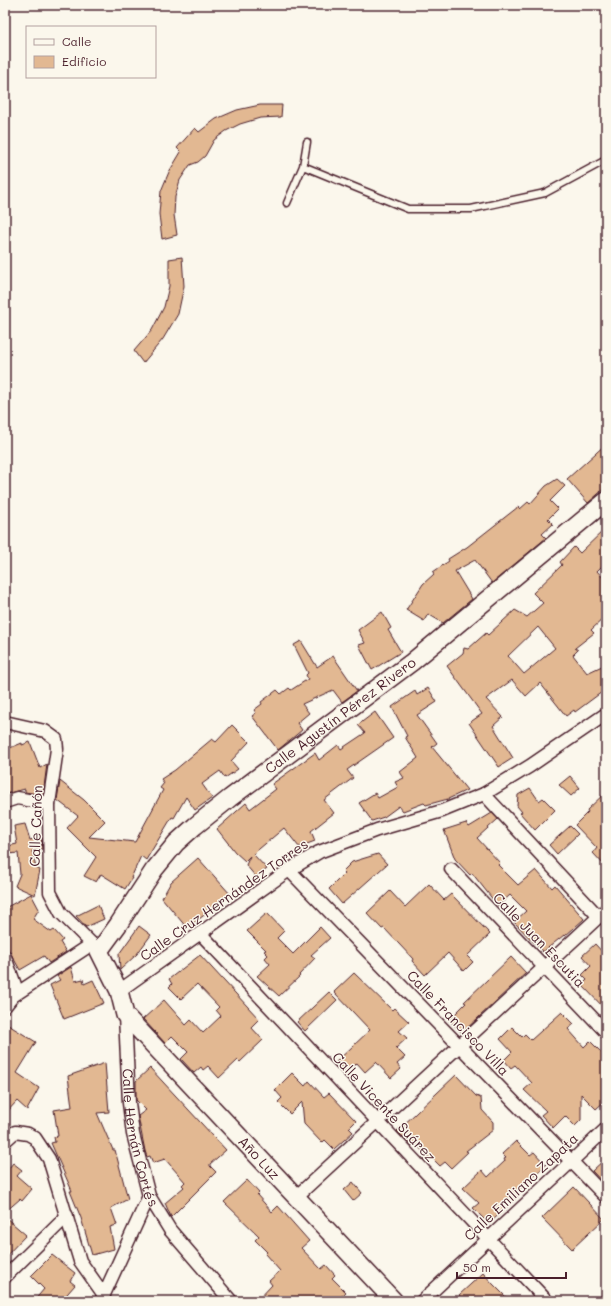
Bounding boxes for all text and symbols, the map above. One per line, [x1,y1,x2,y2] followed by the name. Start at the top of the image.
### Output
[26,26,156,78] legend
[62,33,92,49] text: Calle
[62,53,106,69] text: Edificio
[261,652,419,778] street label: Calle Agustín Pérez Rivero
[25,785,46,867] street label: Calle Cañón
[136,834,312,965] street label: Calle Cruz Hernández Torres
[489,888,590,991] street label: Calle Juan Escutia
[403,966,514,1079] street label: Calle Francisco Villa
[328,1048,441,1166] street label: Calle Vicente Suárez
[118,1068,163,1210] street label: Calle Hernán Cortés
[459,1129,582,1245] street label: Calle Emiliano Zapata
[234,1132,285,1184] street label: Año Luz
[457,1254,566,1280] scale bar
[463,1259,491,1275] text: 50 m

